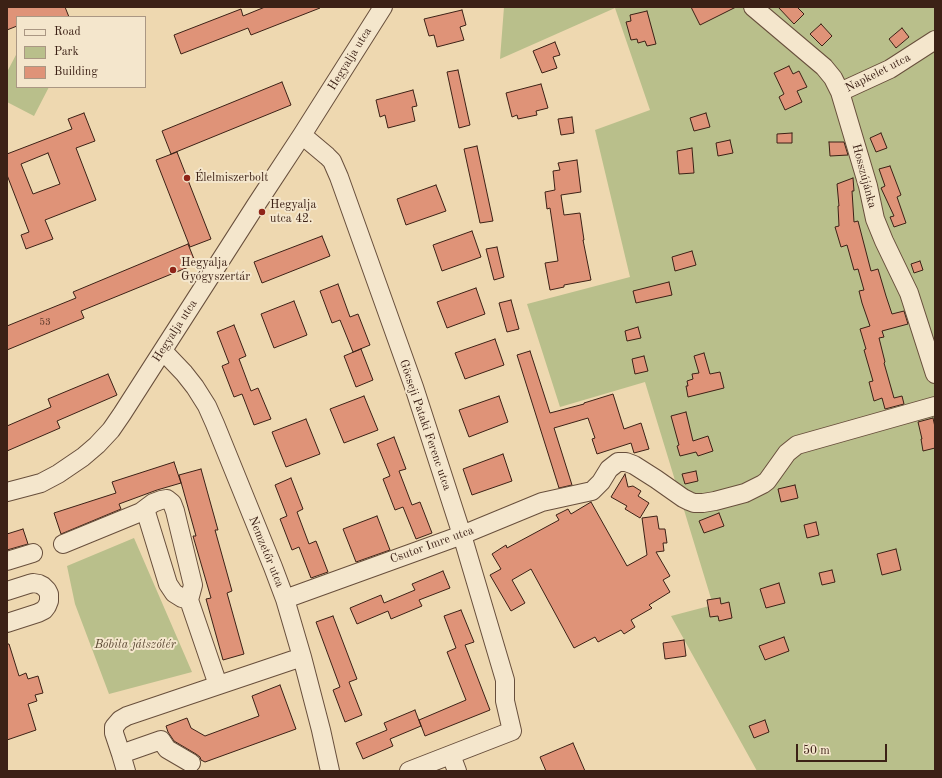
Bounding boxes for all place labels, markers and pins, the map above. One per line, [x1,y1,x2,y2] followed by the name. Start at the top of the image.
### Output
[195,171,269,185] place label: Élelmiszerbolt
[182,173,192,183] marker: Élelmiszerbolt
[270,198,316,226] place label: Hegyalja utca 42.
[257,207,267,217] marker: Hegyalja utca 42.
[181,256,250,284] place label: Hegyalja Gyógyszertár
[168,265,178,275] marker: Hegyalja Gyógyszertár

